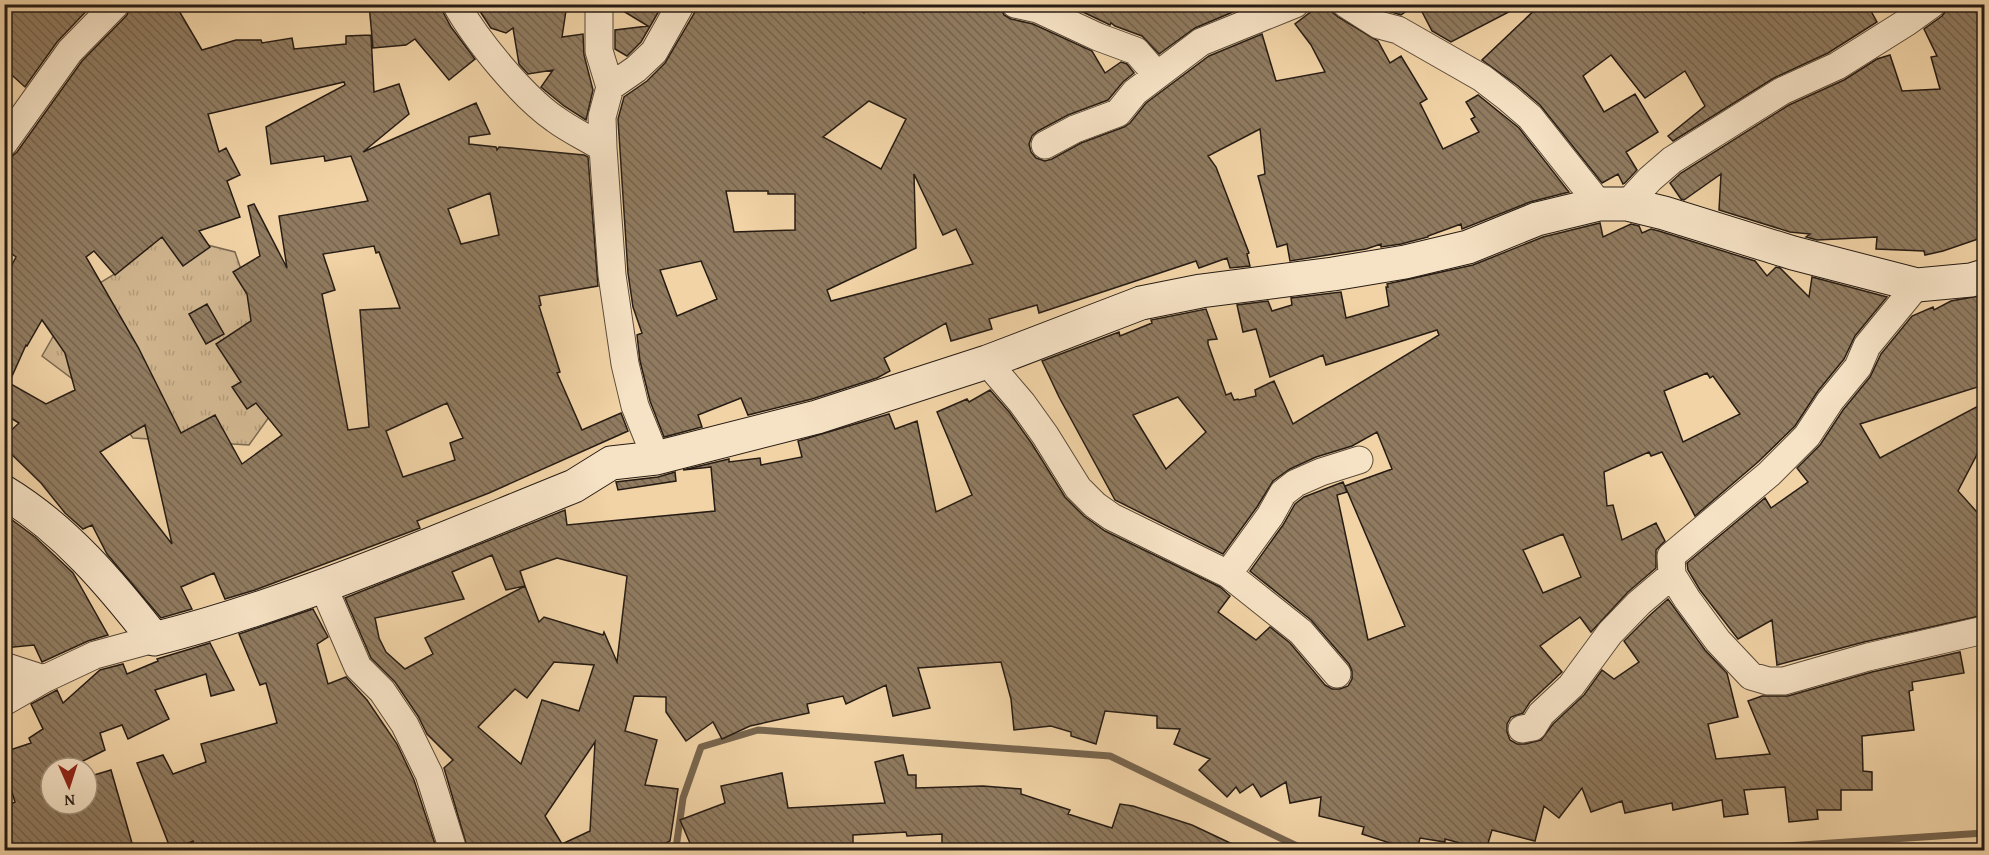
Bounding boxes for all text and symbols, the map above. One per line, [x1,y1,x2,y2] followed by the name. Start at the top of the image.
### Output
[39,756,99,816] north arrow
[64,789,76,813] text: N

